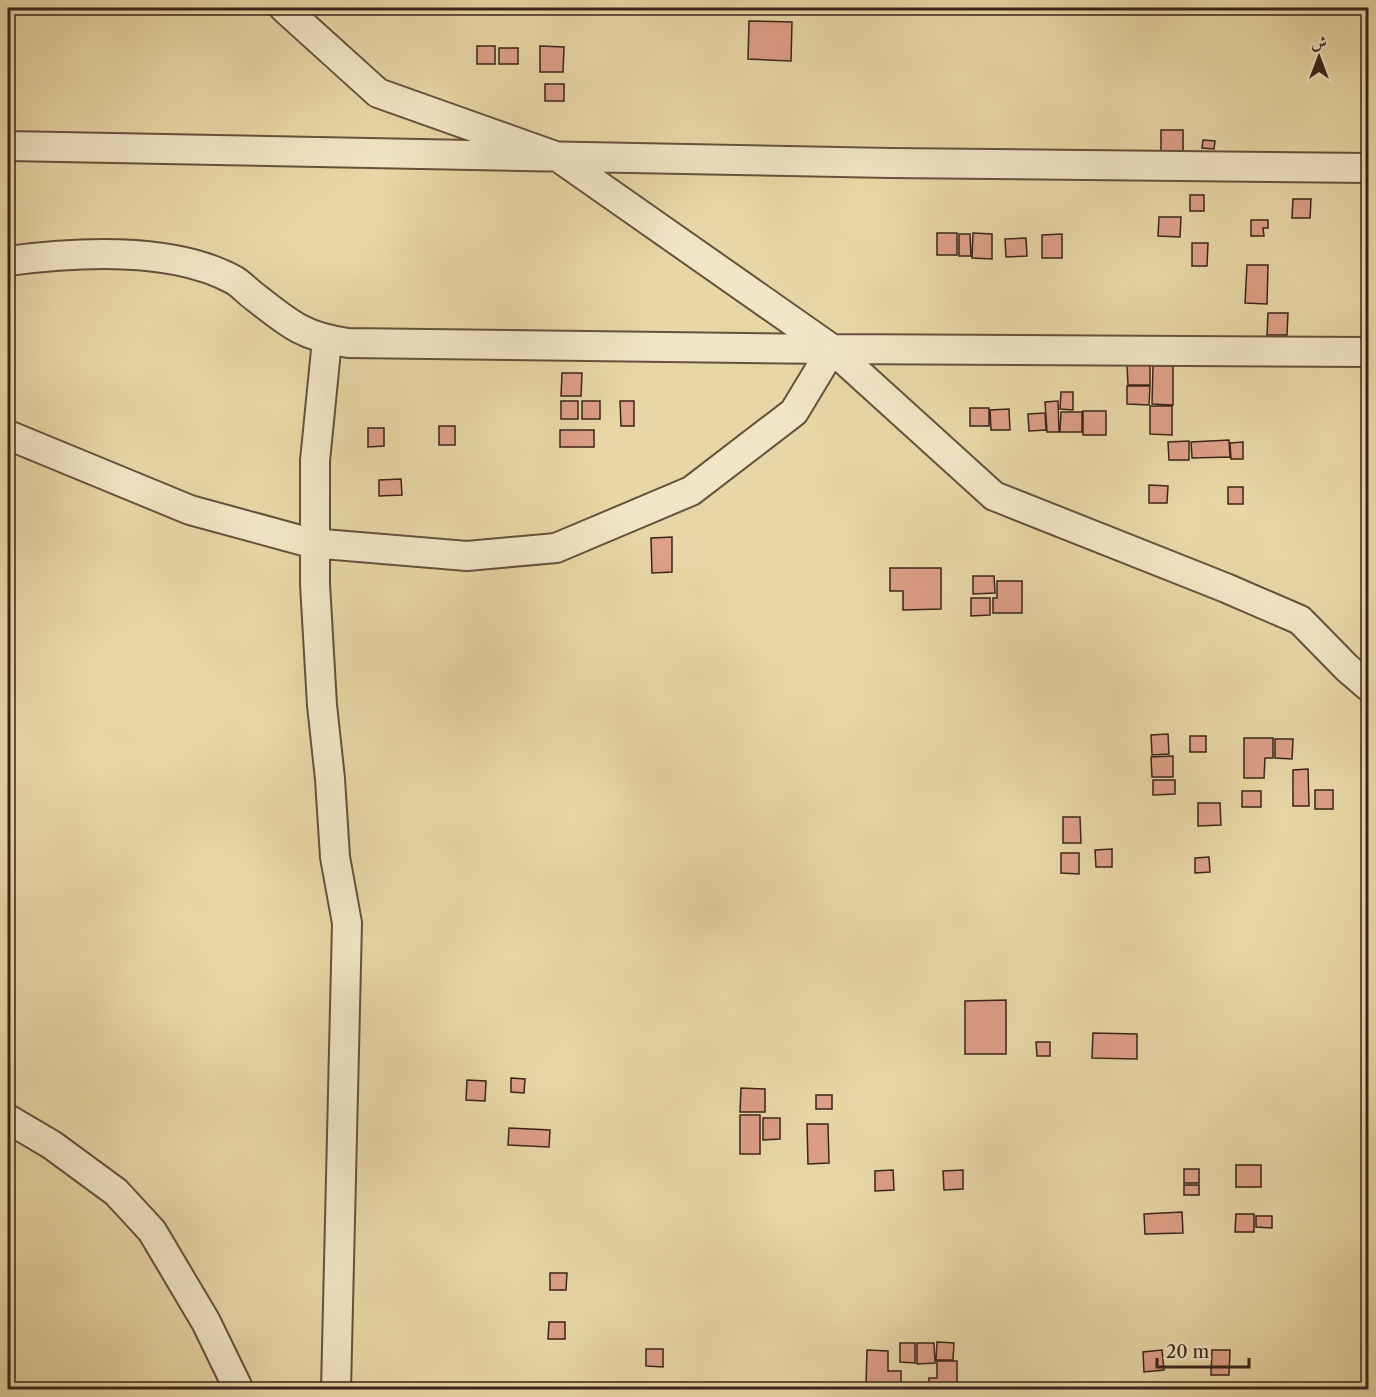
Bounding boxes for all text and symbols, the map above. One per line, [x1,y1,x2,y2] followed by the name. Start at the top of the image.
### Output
[1289,27,1349,87] north arrow
[1311,32,1327,52] text: ش
[1157,1331,1248,1369] scale bar
[1166,1341,1210,1363] text: 20 m

